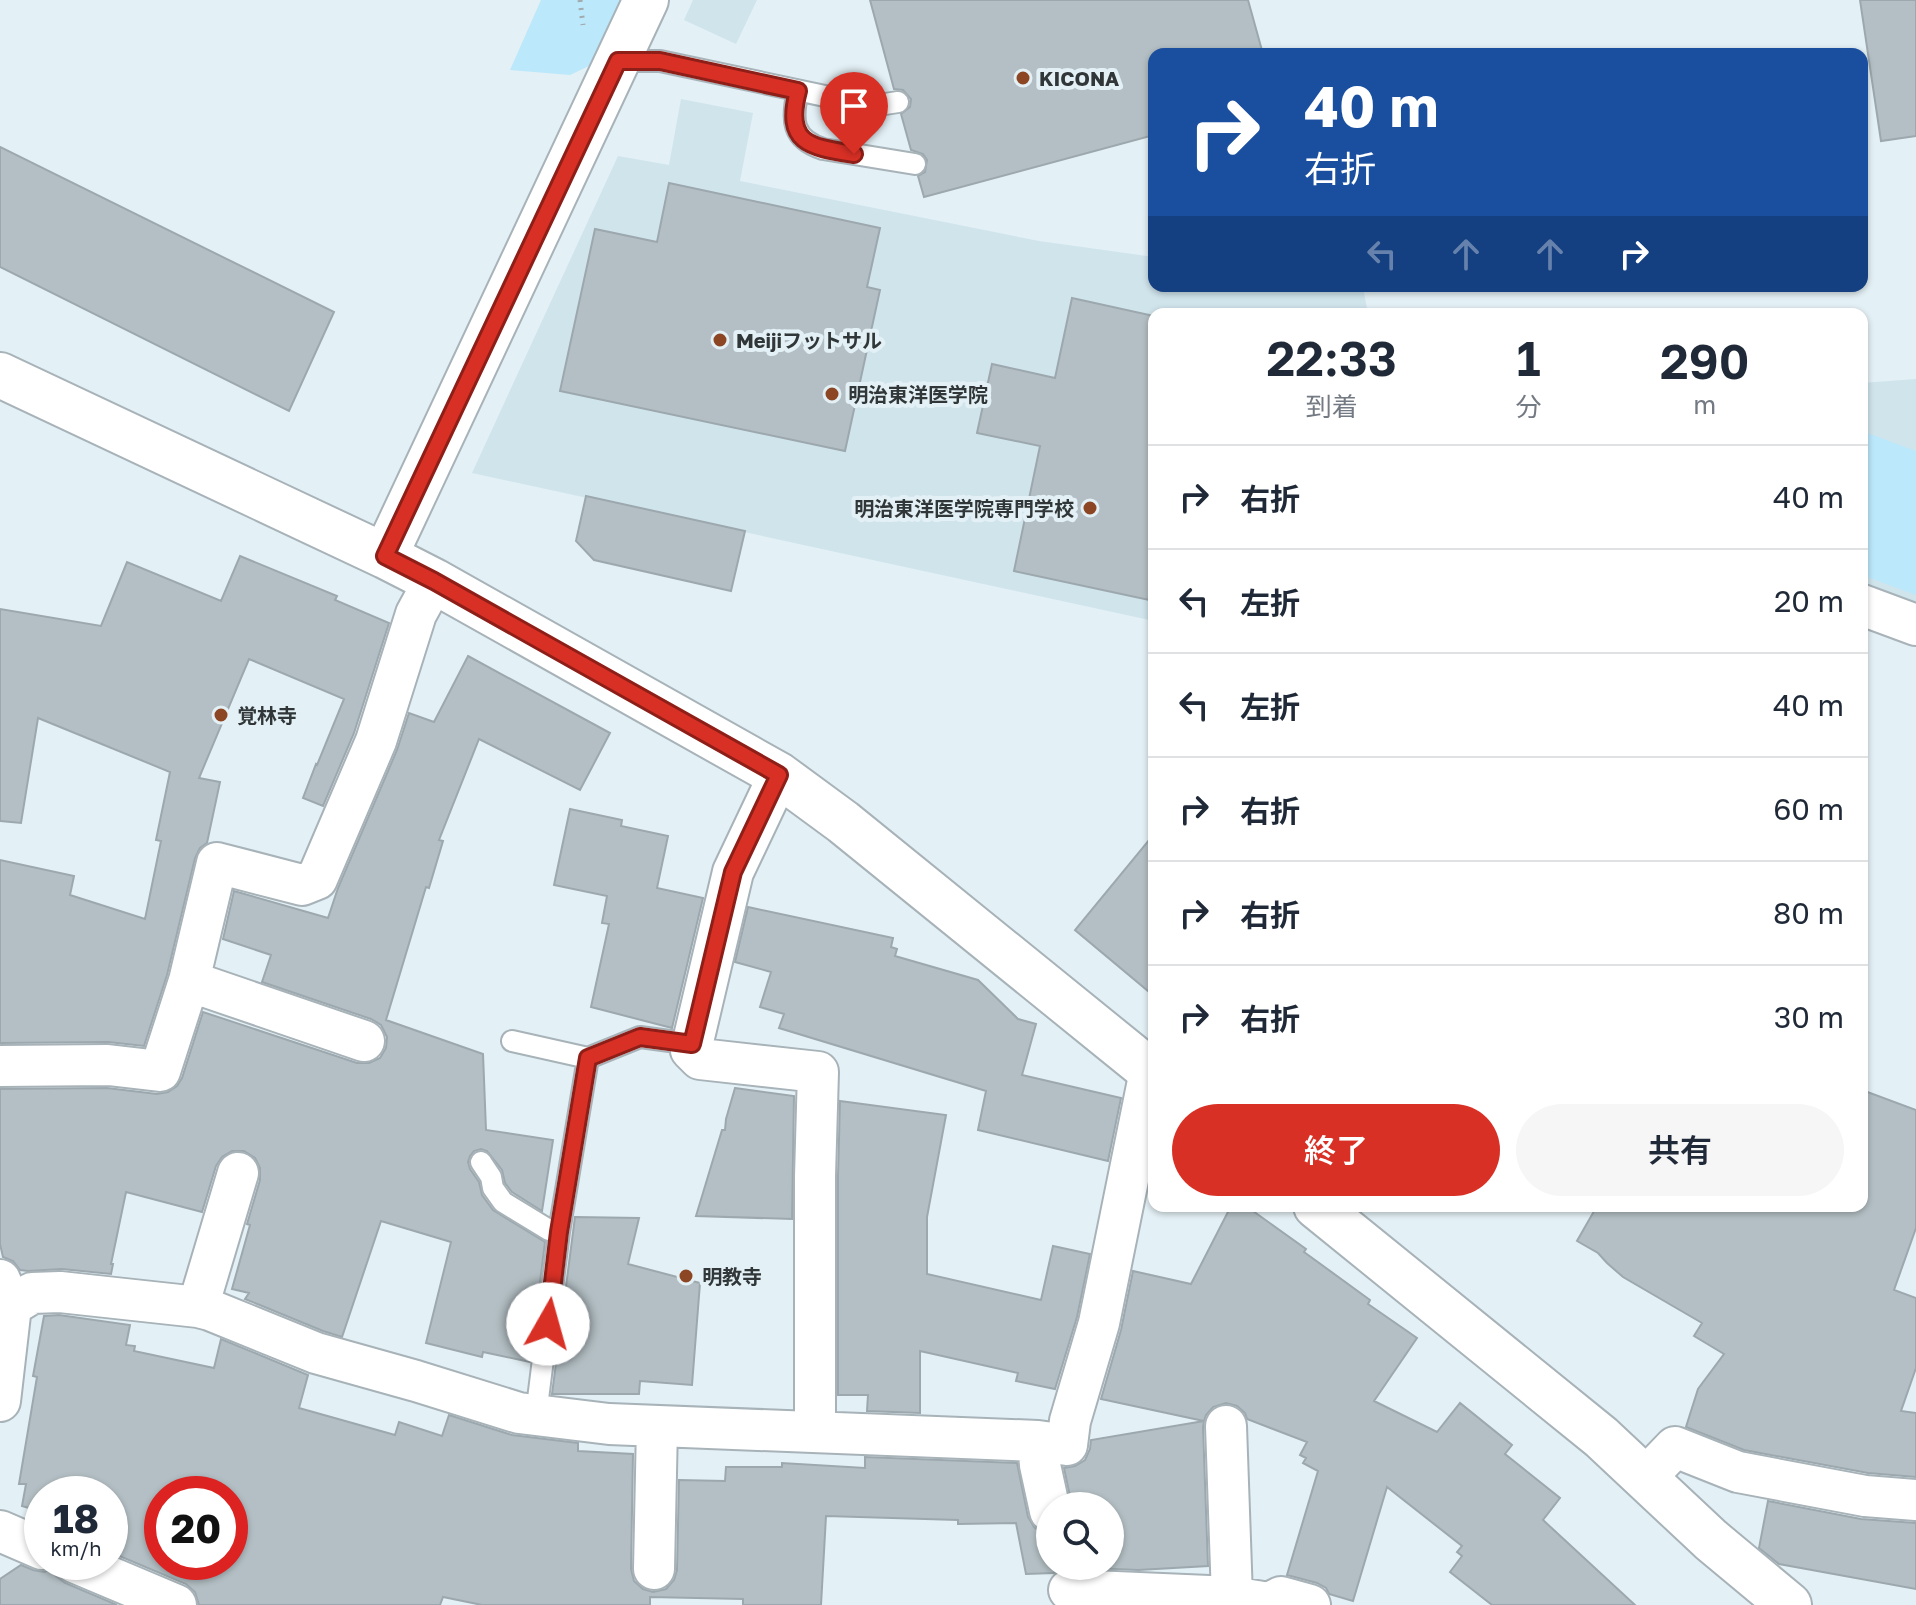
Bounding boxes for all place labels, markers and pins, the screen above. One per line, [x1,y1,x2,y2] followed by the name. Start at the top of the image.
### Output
[1039,66,1119,90] place label: KICONA
[1014,69,1032,87] marker: KICONA
[820,72,888,154] pin
[736,328,882,352] place label: Meijiフットサル
[711,331,729,349] marker: Meijiフットサル
[848,382,988,406] place label: 明治東洋医学院
[823,385,841,403] marker: 明治東洋医学院
[854,496,1074,520] place label: 明治東洋医学院専門学校
[1081,499,1099,517] marker: 明治東洋医学院専門学校
[237,703,297,727] place label: 覚林寺
[212,706,230,724] marker: 覚林寺
[702,1264,762,1288] place label: 明教寺
[677,1267,695,1285] marker: 明教寺

